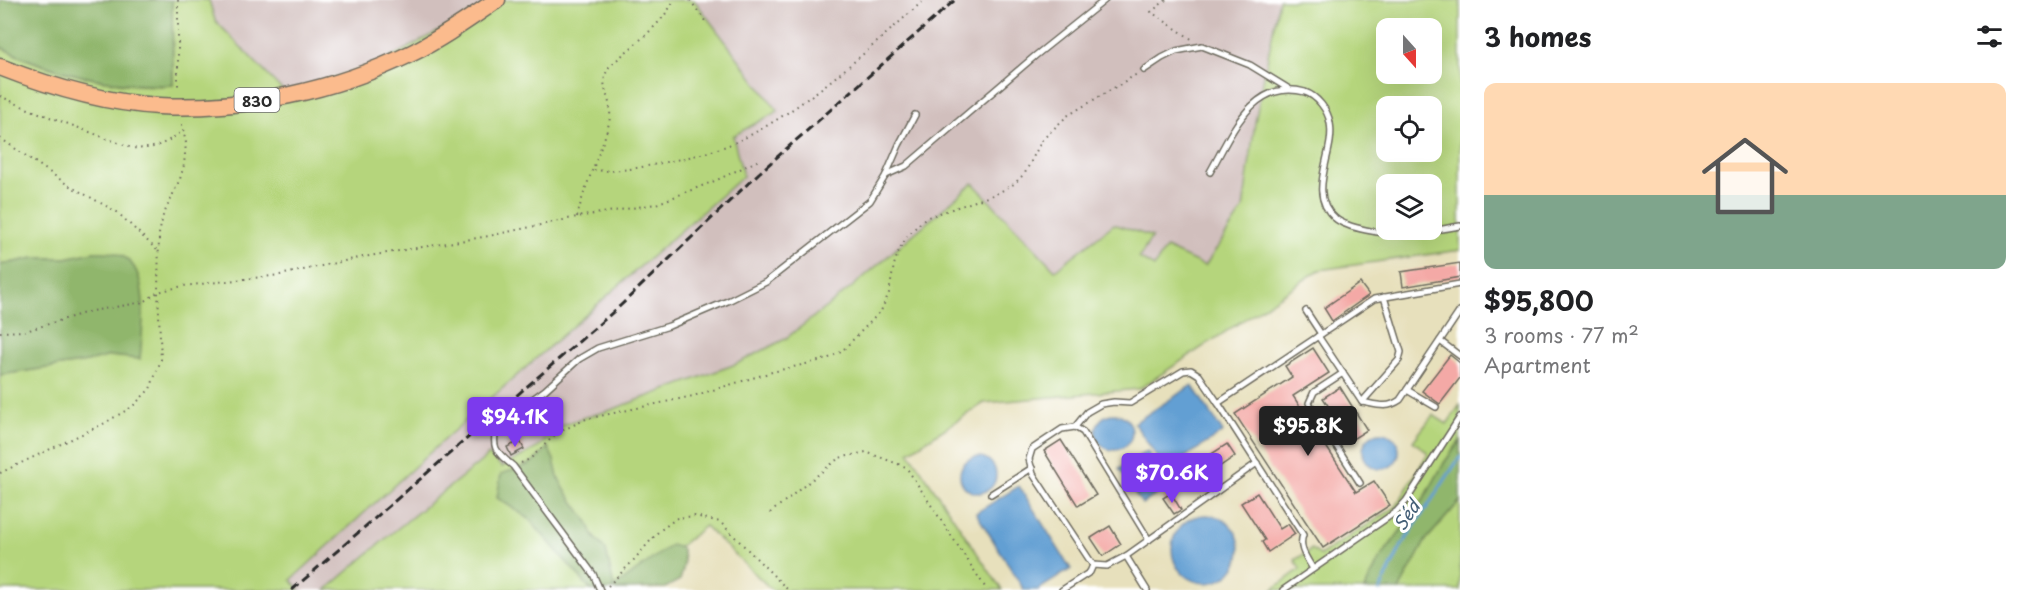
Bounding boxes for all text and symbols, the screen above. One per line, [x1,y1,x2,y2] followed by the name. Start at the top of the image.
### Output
[1484,17,1591,56] text: 3 homes
[1376,18,1442,84] north arrow
[1376,18,1442,240] map controls
[1973,20,2006,53] icon: filters
[234,88,280,112] road number: 830
[1376,96,1442,162] button: locate
[1691,122,1799,230] icon: home
[1376,174,1442,240] button: layers
[1484,281,1594,320] text: $95,800
[1484,320,1639,350] text: 3 rooms · 77 m²
[1484,350,1591,380] text: Apartment
[466,397,564,448] pin: $94.1K
[481,401,549,431] text: $94.1K
[1259,406,1357,457] pin: $95.8K
[1273,410,1343,440] text: $95.8K
[1123,453,1221,504] pin: $70.6K
[1136,457,1208,487] text: $70.6K
[1386,492,1428,535] water label: Séd

